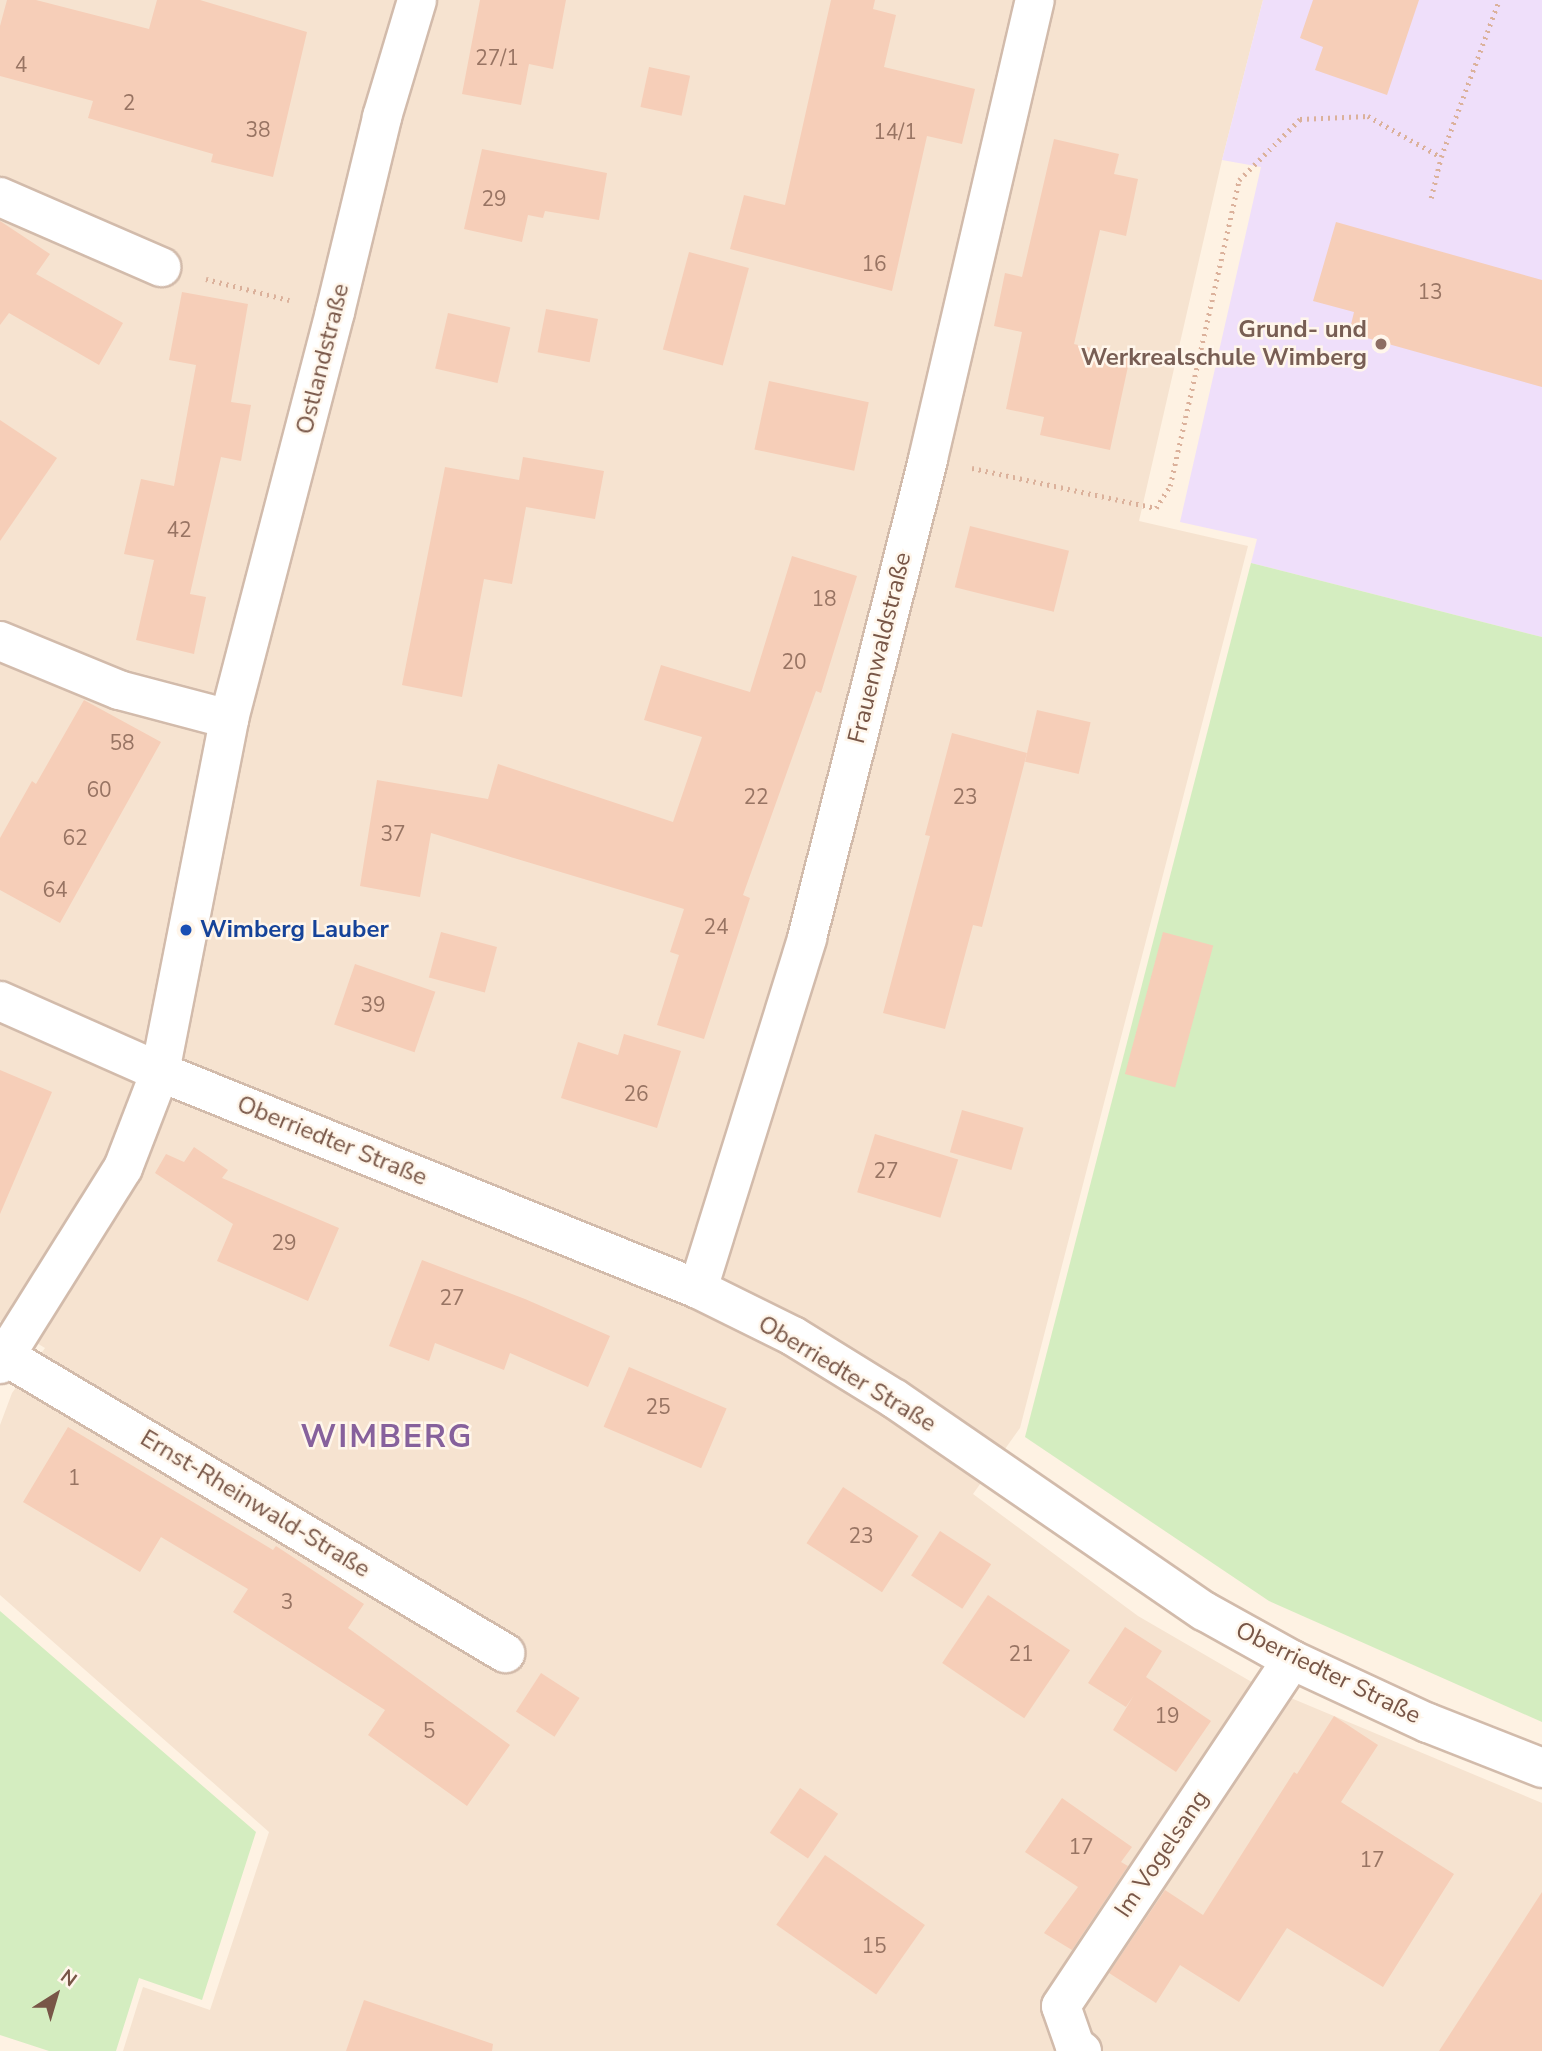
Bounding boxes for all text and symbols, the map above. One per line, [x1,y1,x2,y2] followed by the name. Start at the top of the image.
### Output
[475,45,519,71] house number: 27/1
[15,52,27,78] house number: 4
[123,90,135,116] house number: 2
[245,117,271,143] house number: 38
[873,119,917,145] house number: 14/1
[481,186,507,212] house number: 29
[861,251,887,277] house number: 16
[1417,279,1443,305] house number: 13
[290,281,356,437] street label: Ostlandstraße
[1081,316,1367,372] place label: Grund- und Werkrealschule Wimberg
[1373,336,1389,352] marker: Grund- und Werkrealschule Wimberg
[166,517,192,543] house number: 42
[842,549,918,747] street label: Frauenwaldstraße
[811,586,837,612] house number: 18
[781,649,807,675] house number: 20
[109,730,135,756] house number: 58
[86,777,112,803] house number: 60
[743,784,769,810] house number: 22
[952,784,978,810] house number: 23
[380,821,406,847] house number: 37
[62,825,88,851] house number: 62
[42,877,68,903] house number: 64
[703,914,729,940] house number: 24
[200,916,389,944] place label: Wimberg Lauber
[178,922,194,938] marker: Wimberg Lauber
[360,992,386,1018] house number: 39
[623,1081,649,1107] house number: 26
[233,1090,431,1192] street label: Oberriedter Straße
[873,1158,899,1184] house number: 27
[271,1230,297,1256] house number: 29
[439,1285,465,1311] house number: 27
[753,1310,941,1438] street label: Oberriedter Straße
[645,1394,671,1420] house number: 25
[301,1418,473,1456] district label: WIMBERG
[135,1424,375,1584] street label: Ernst-Rheinwald-Straße
[68,1465,80,1491] house number: 1
[848,1523,874,1549] house number: 23
[281,1589,293,1615] house number: 3
[1231,1616,1425,1730] street label: Oberriedter Straße
[1008,1641,1034,1667] house number: 21
[1154,1703,1180,1729] house number: 19
[423,1718,435,1744] house number: 5
[1109,1785,1215,1923] street label: Im Vogelsang
[1068,1834,1094,1860] house number: 17
[1359,1847,1385,1873] house number: 17
[861,1933,887,1959] house number: 15
[21,1960,91,2030] north arrow
[55,1964,82,1993] text: N

